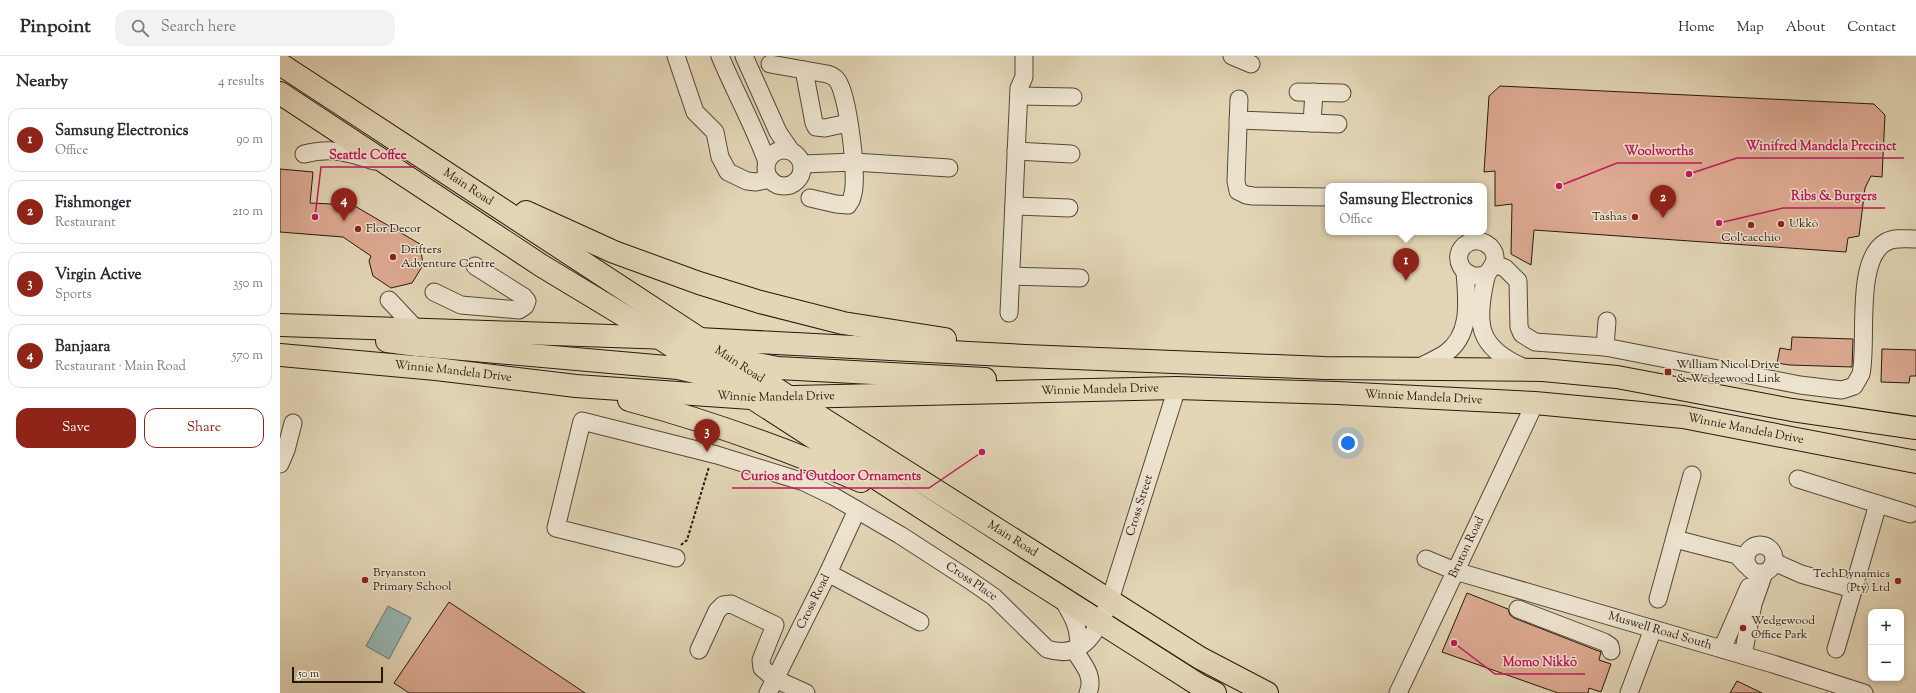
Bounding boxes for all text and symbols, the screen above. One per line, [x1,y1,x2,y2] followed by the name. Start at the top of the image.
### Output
[115,10,395,46] search box
[20,14,91,41] text: Pinpoint
[129,17,151,39] icon: search
[161,17,236,38] text: Search here
[1678,18,1715,38] text: Home
[1737,18,1764,38] text: Map
[1786,18,1825,38] text: About
[1847,18,1896,38] text: Contact
[16,70,68,94] text: Nearby
[218,73,264,91] text: 4 results
[55,121,189,142] text: Samsung Electronics
[28,131,32,149] text: 1
[236,131,263,149] text: 90 m
[1737,133,1904,158] callout: Winifred Mandela Precinct
[1617,138,1702,163] callout: Woolworths
[1746,138,1897,156] text: Winifred Mandela Precinct
[55,142,88,160] text: Office
[321,142,415,167] callout: Seattle Coffee
[1624,143,1694,161] text: Woolworths
[329,147,407,165] text: Seattle Coffee
[440,164,497,210] street label: Main Road
[1325,183,1487,235] popup
[1783,183,1885,208] callout: Ribs & Burgers
[1650,185,1676,218] pin: 2
[331,188,357,221] pin: 4
[1791,188,1877,206] text: Ribs & Burgers
[1339,190,1473,211] text: Samsung Electronics
[55,193,131,214] text: Fishmonger
[27,203,33,221] text: 2
[232,203,263,221] text: 210 m
[1592,208,1627,226] place label: Tashas
[1339,211,1373,229] text: Office
[1630,212,1640,222] marker: Tashas
[55,214,116,232] text: Restaurant
[1789,215,1819,233] place label: Ukkō
[1776,219,1786,229] marker: Ukkō
[366,220,422,238] place label: Flor Decor
[1746,220,1756,230] marker: Col'cacchio
[353,224,363,234] marker: Flor Decor
[1721,229,1781,247] place label: Col'cacchio
[401,241,495,273] place label: Drifters Adventure Centre
[1393,248,1419,281] pin: 1
[388,252,398,262] marker: Drifters Adventure Centre
[55,265,142,286] text: Virgin Active
[27,275,33,293] text: 3
[233,275,263,293] text: 350 m
[55,286,92,304] text: Sports
[55,337,110,358] text: Banjaara
[711,342,768,388] street label: Main Road
[27,347,33,365] text: 4
[232,347,263,365] text: 570 m
[394,356,513,387] street label: Winnie Mandela Drive
[1676,356,1781,388] place label: William Nicol Drive & Wedgewood Link
[55,358,186,376] text: Restaurant · Main Road
[1663,367,1673,377] marker: William Nicol Drive & Wedgewood Link
[1041,379,1159,400] street label: Winnie Mandela Drive
[1364,385,1483,409] street label: Winnie Mandela Drive
[716,387,835,407] street label: Winnie Mandela Drive
[16,408,136,448] button: Save
[144,408,264,448] button: Share
[1686,409,1806,449] street label: Winnie Mandela Drive
[694,419,720,452] pin: 3
[1338,433,1358,453] your location
[732,463,929,488] callout: Curios and Outdoor Ornaments
[741,468,921,486] text: Curios and Outdoor Ornaments
[1122,473,1158,539] street label: Cross Street
[1444,513,1489,581] street label: Bruton Road
[984,516,1041,562] street label: Main Road
[942,558,1001,606] street label: Cross Place
[373,564,452,596] place label: Bryanston Primary School
[1813,565,1890,597] place label: TechDynamics (Pty) Ltd
[792,571,835,632] street label: Cross Road
[360,575,370,585] marker: Bryanston Primary School
[1893,576,1903,586] marker: TechDynamics (Pty) Ltd
[1606,607,1714,655] street label: Muswell Road South
[1868,609,1904,681] map controls
[1868,609,1904,645] button: +
[1751,612,1815,644] place label: Wedgewood Office Park
[1738,623,1748,633] marker: Wedgewood Office Park
[1868,645,1904,681] button: −
[1495,649,1585,674] callout: Momo Nikkō
[1503,654,1577,672] text: Momo Nikkō
[292,665,383,684] scale bar
[298,666,319,682] text: 50 m

